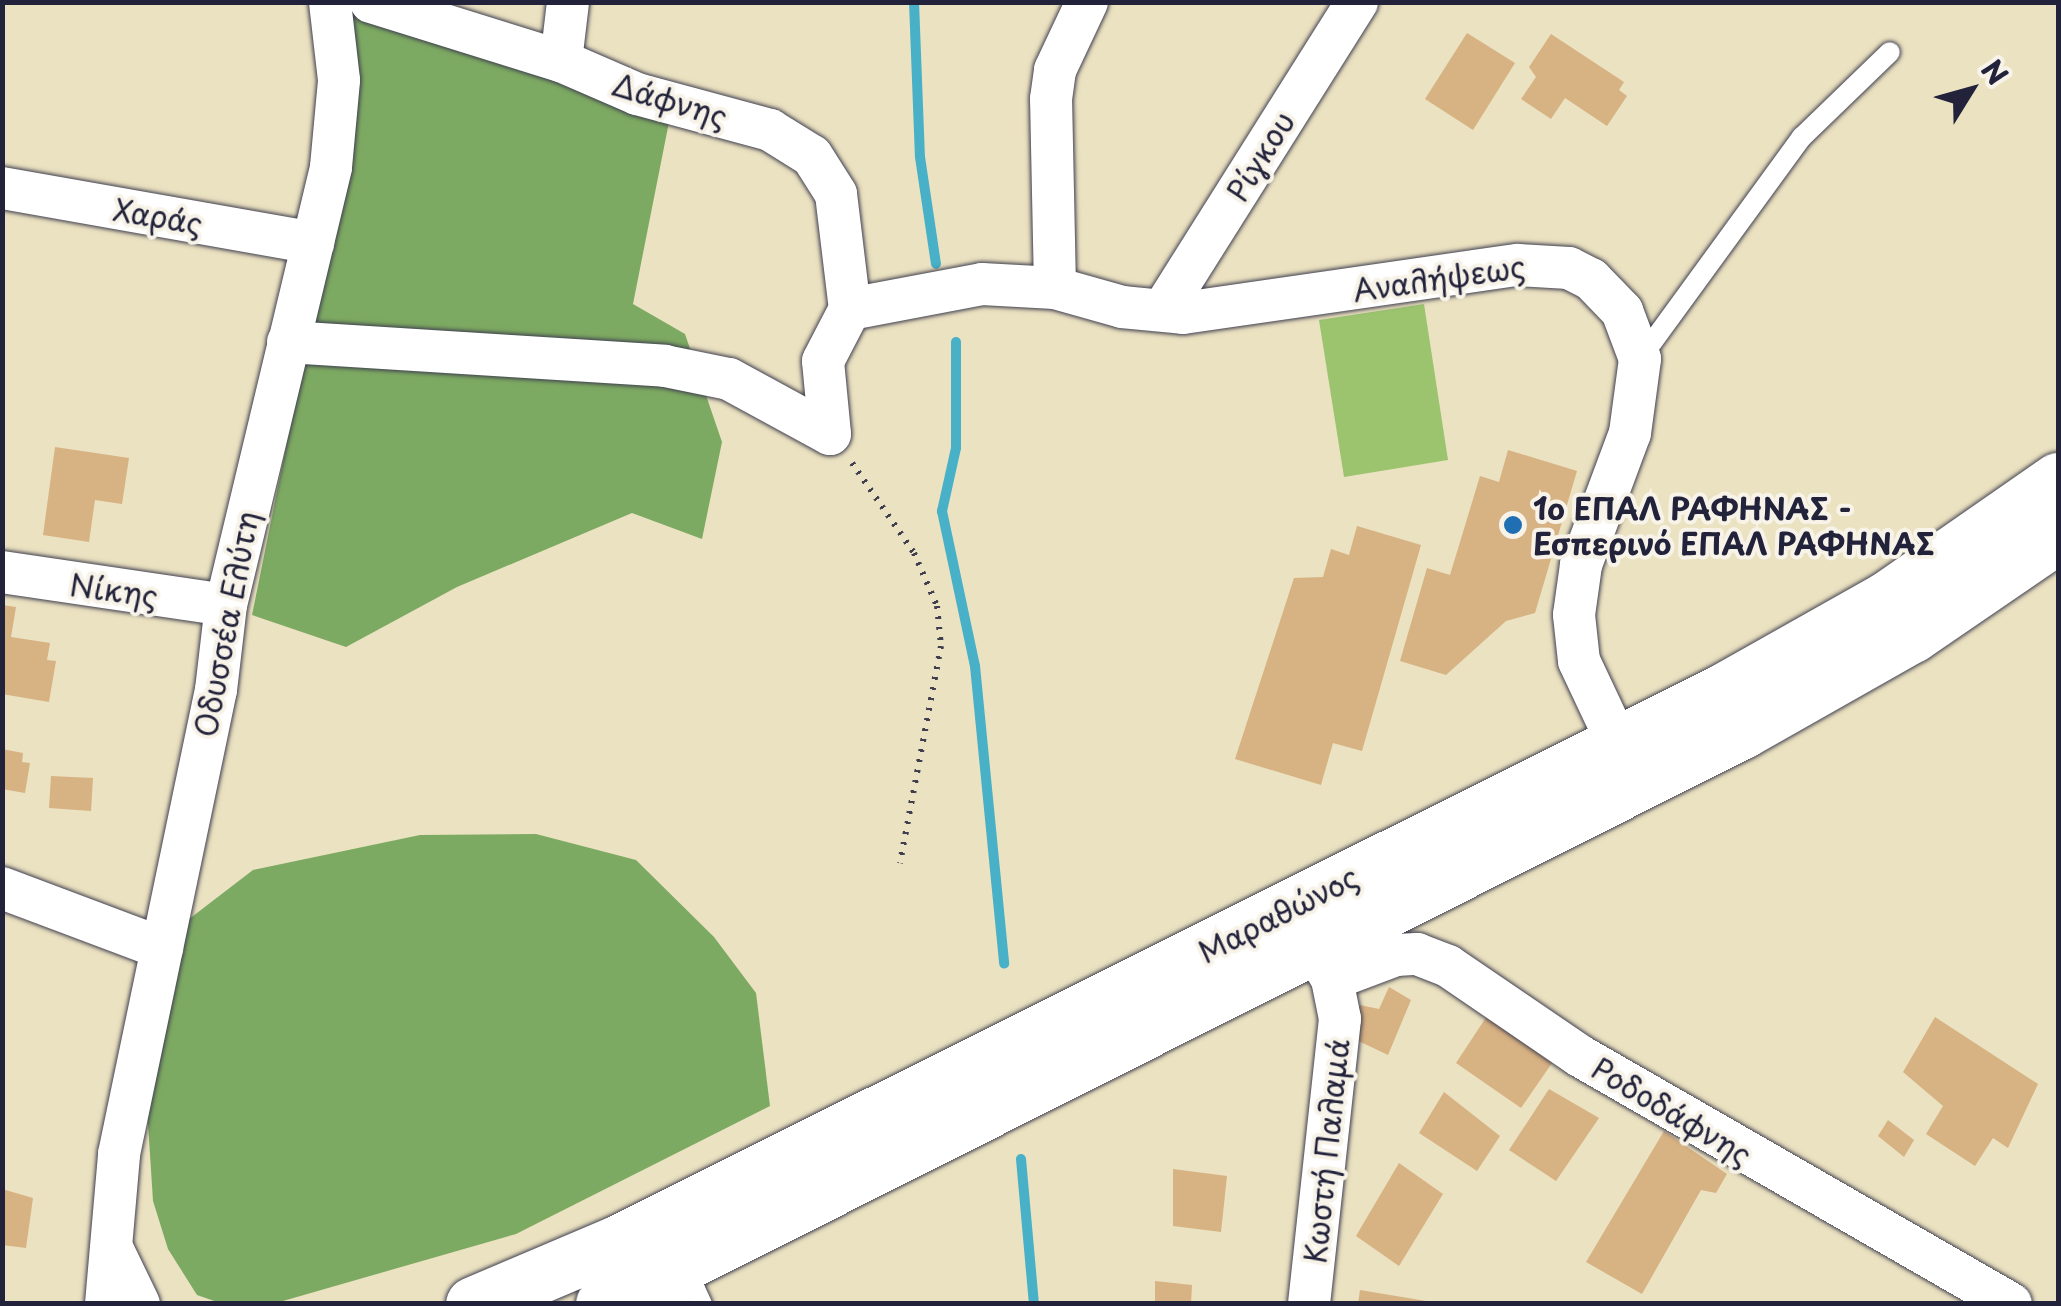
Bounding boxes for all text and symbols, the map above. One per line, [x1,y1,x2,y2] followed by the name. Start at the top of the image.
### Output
[1921,40,2021,140] north arrow
[1972,50,2019,93] text: N
[608,66,732,134] street label: Δάφνης
[1219,105,1301,207] street label: Ρίγκου
[111,190,205,242] street label: Χαράς
[1350,248,1528,308] street label: Αναλήψεως
[1533,490,1937,560] place label: 1ο ΕΠΑΛ ΡΑΦΗΝΑΣ - Εσπερινό ΕΠΑΛ ΡΑΦΗΝΑΣ
[186,508,266,740] street label: Οδυσσέα Ελύτη
[1502,514,1524,536] marker: 1ο ΕΠΑΛ ΡΑΦΗΝΑΣ - Εσπερινό ΕΠΑΛ ΡΑΦΗΝΑΣ
[68,566,160,614] street label: Νίκης
[1192,858,1364,970] street label: Μαραθώνος
[1296,1036,1356,1266] street label: Κωστή Παλαμά
[1586,1049,1758,1173] street label: Ροδοδάφνης

